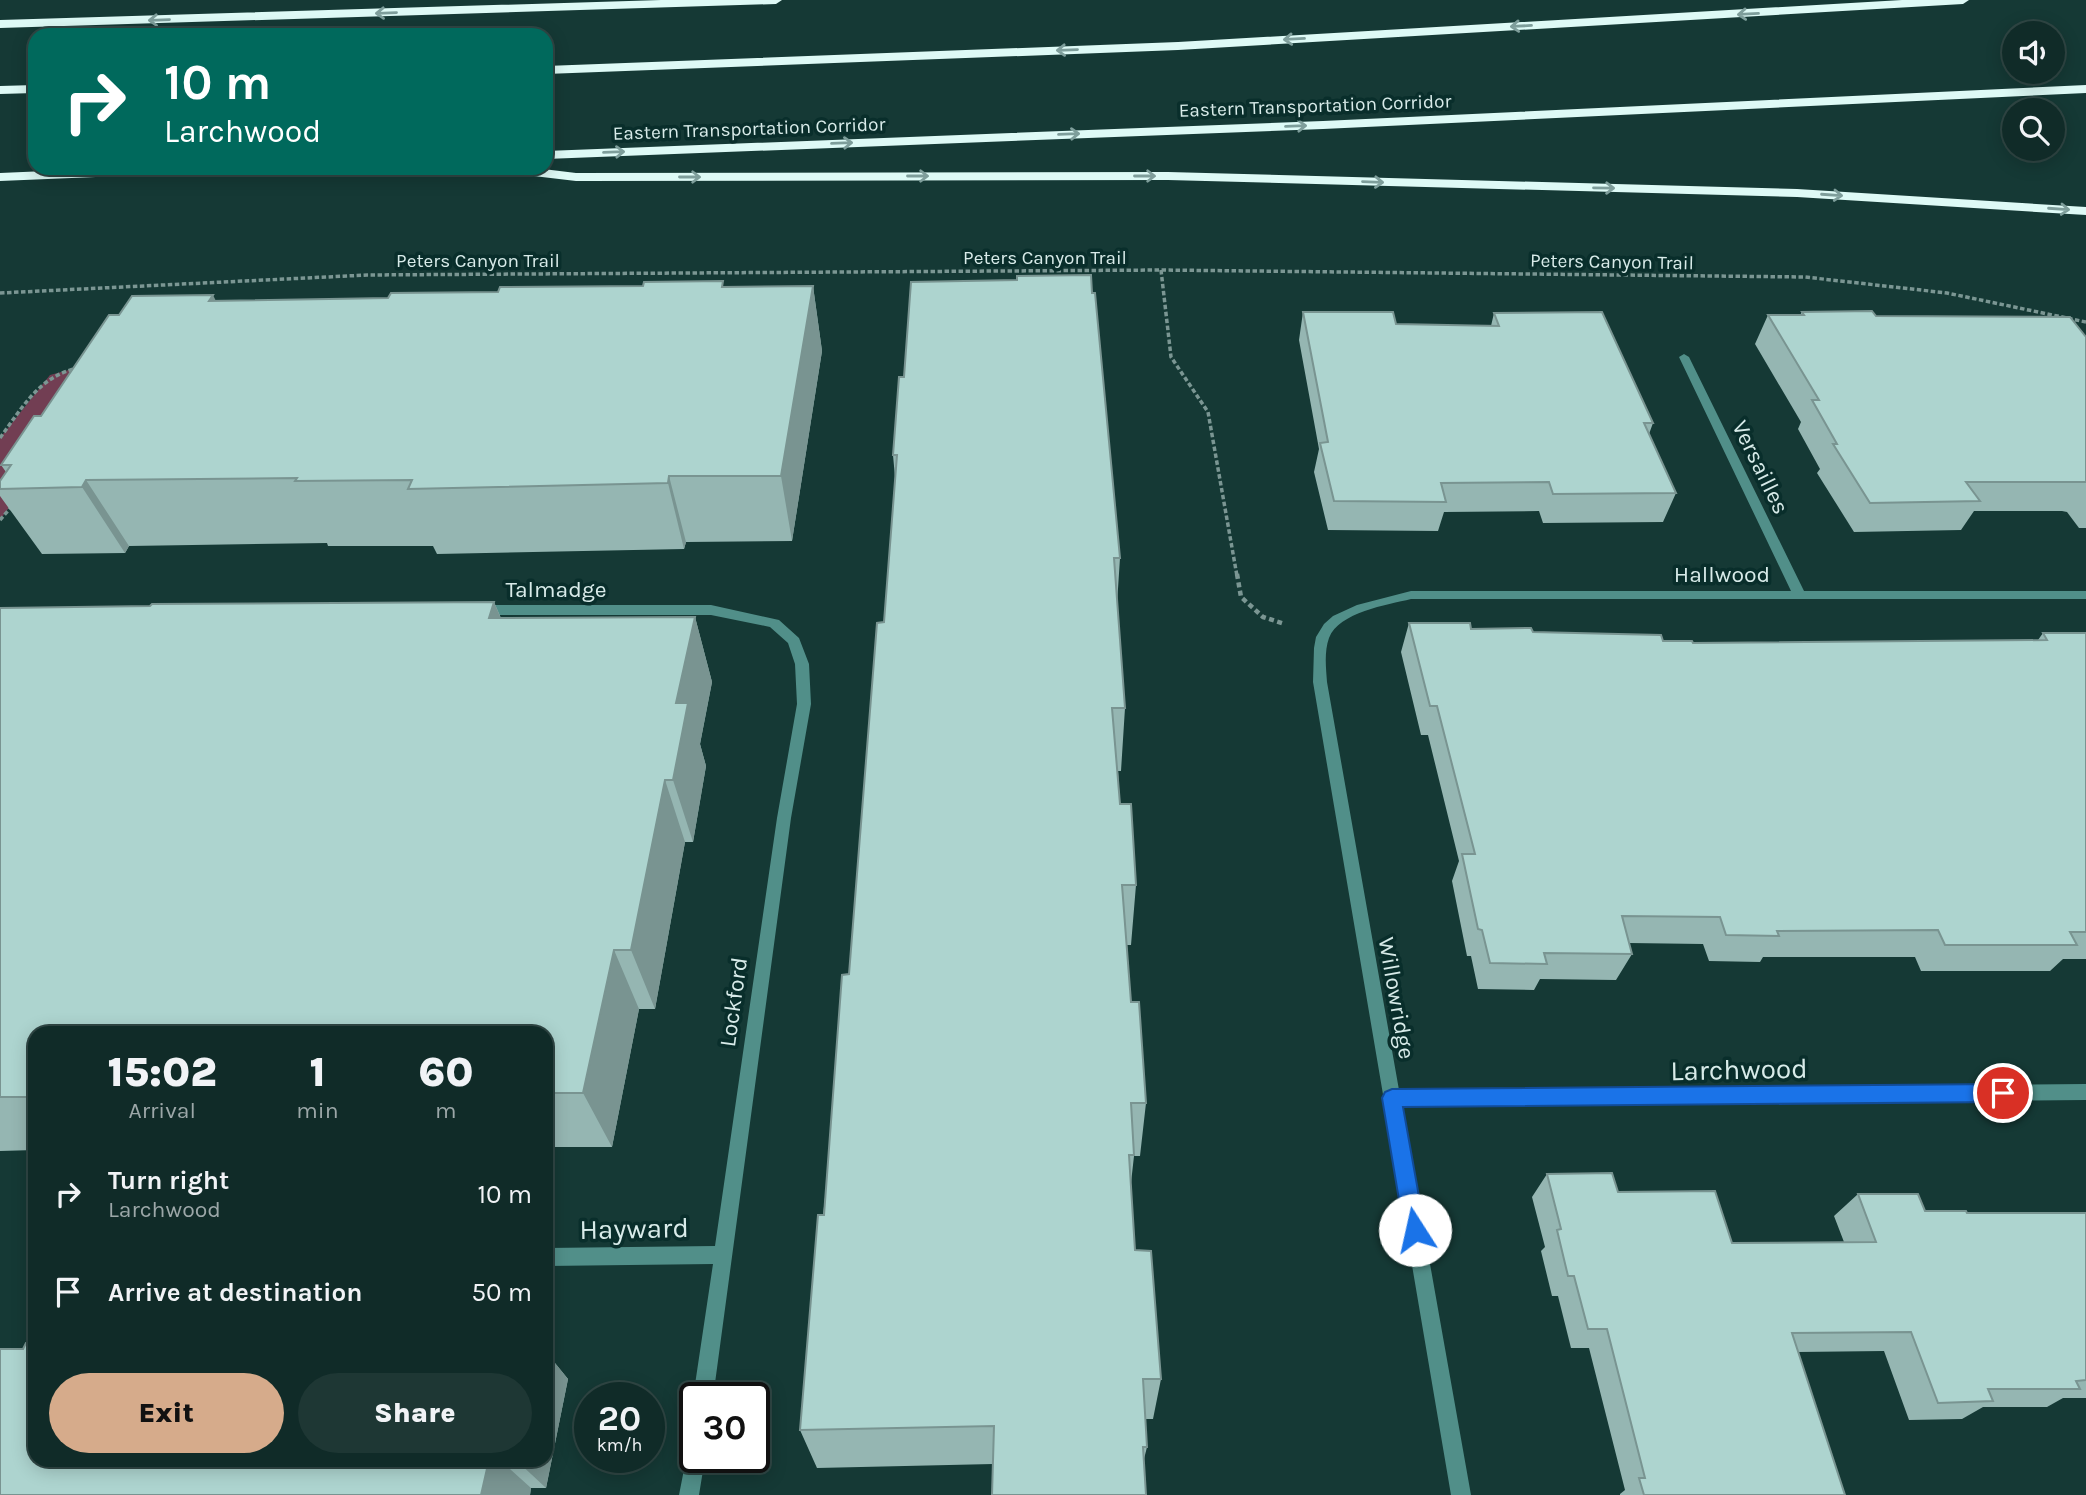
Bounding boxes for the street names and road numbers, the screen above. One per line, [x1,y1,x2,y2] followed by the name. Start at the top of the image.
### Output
[1178,90,1452,122] street label: Eastern Transportation Corridor
[612,113,886,145] street label: Eastern Transportation Corridor
[963,247,1127,269] street label: Peters Canyon Trail
[396,250,560,272] street label: Peters Canyon Trail
[1530,250,1694,274] street label: Peters Canyon Trail
[1726,416,1795,518] street label: Versailles
[1674,561,1770,588] street label: Hallwood
[505,576,607,603] street label: Talmadge
[1373,935,1420,1061] street label: Willowridge
[714,956,753,1049] street label: Lockford
[1670,1052,1808,1087] street label: Larchwood
[579,1211,689,1246] street label: Hayward

